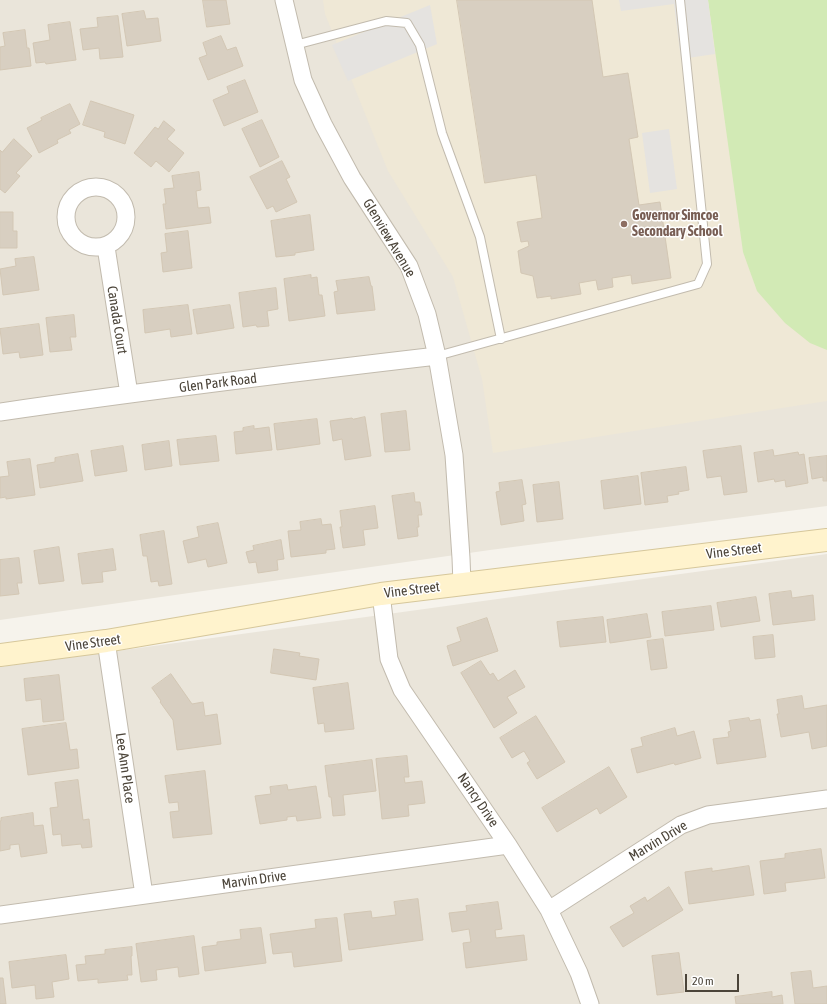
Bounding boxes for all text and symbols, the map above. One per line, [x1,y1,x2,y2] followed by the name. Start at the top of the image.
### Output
[359,196,419,280] street label: Glenview Avenue
[632,208,722,240] place label: Governor Simcoe Secondary School
[619,219,629,229] marker: Governor Simcoe Secondary School
[103,285,131,355] street label: Canada Court
[178,370,258,396] street label: Glen Park Road
[705,539,763,563] street label: Vine Street
[383,578,441,602] street label: Vine Street
[64,631,122,655] street label: Vine Street
[112,732,138,804] street label: Lee Ann Place
[454,770,502,830] street label: Nancy Drive
[626,817,690,865] street label: Marvin Drive
[221,867,287,893] street label: Marvin Drive
[687,966,741,992] scale bar
[692,974,714,988] text: 20 m

